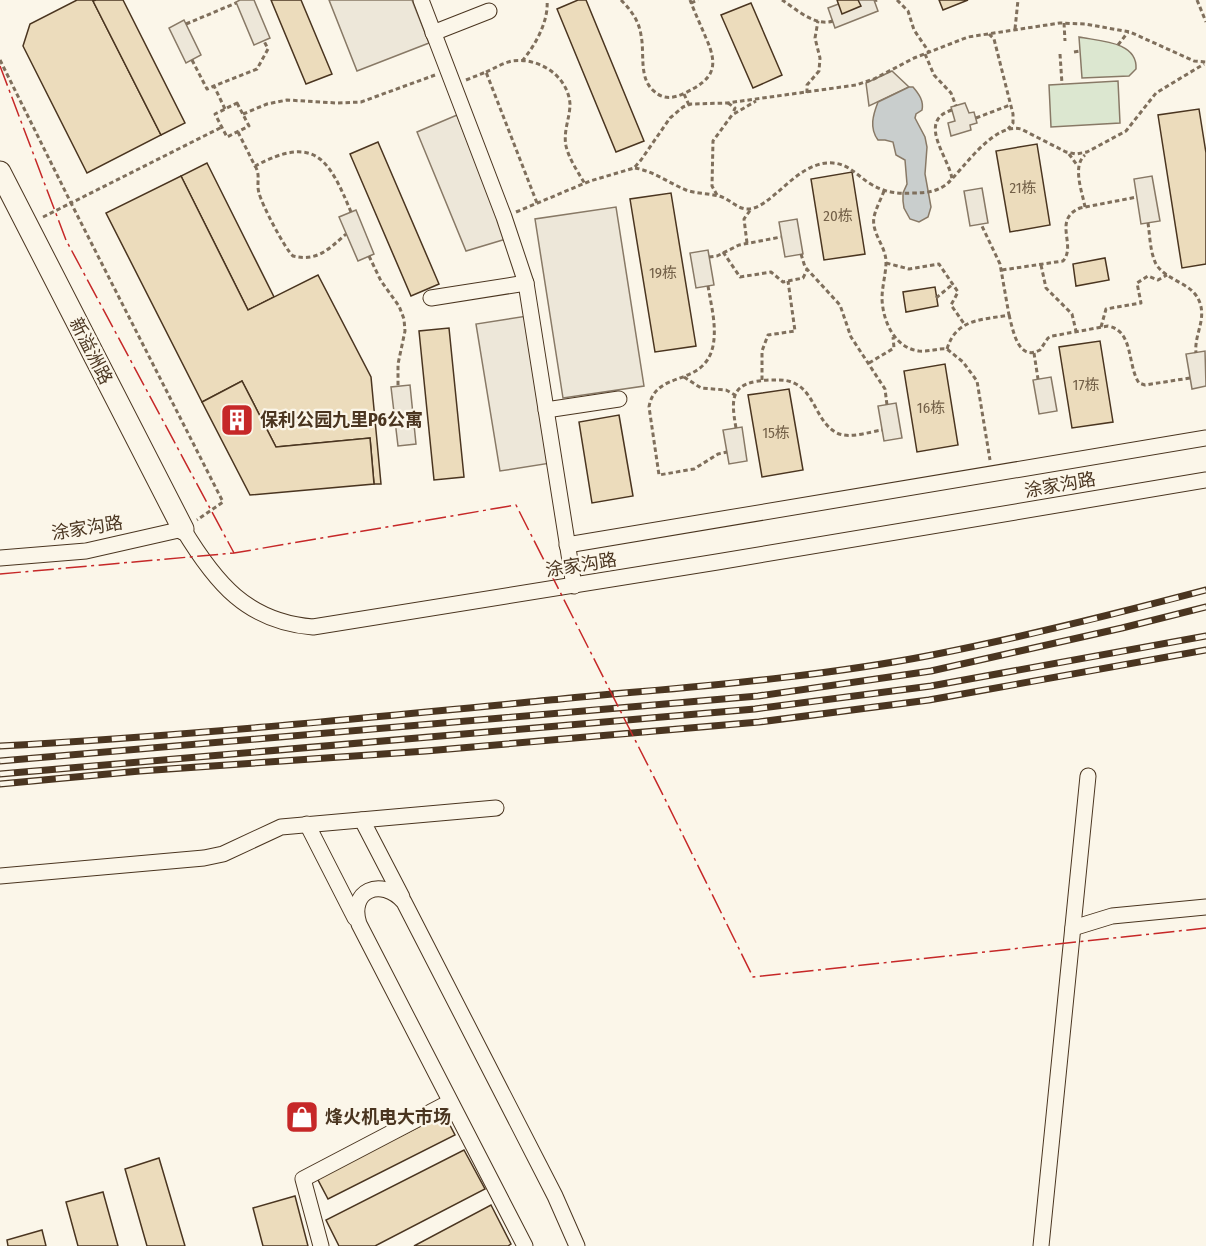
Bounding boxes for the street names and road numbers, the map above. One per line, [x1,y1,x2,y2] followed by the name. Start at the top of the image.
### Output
[65,314,117,388] street label: 新溢洲路
[1023,468,1097,502] street label: 涂家沟路
[50,512,124,544] street label: 涂家沟路
[544,549,618,581] street label: 涂家沟路

